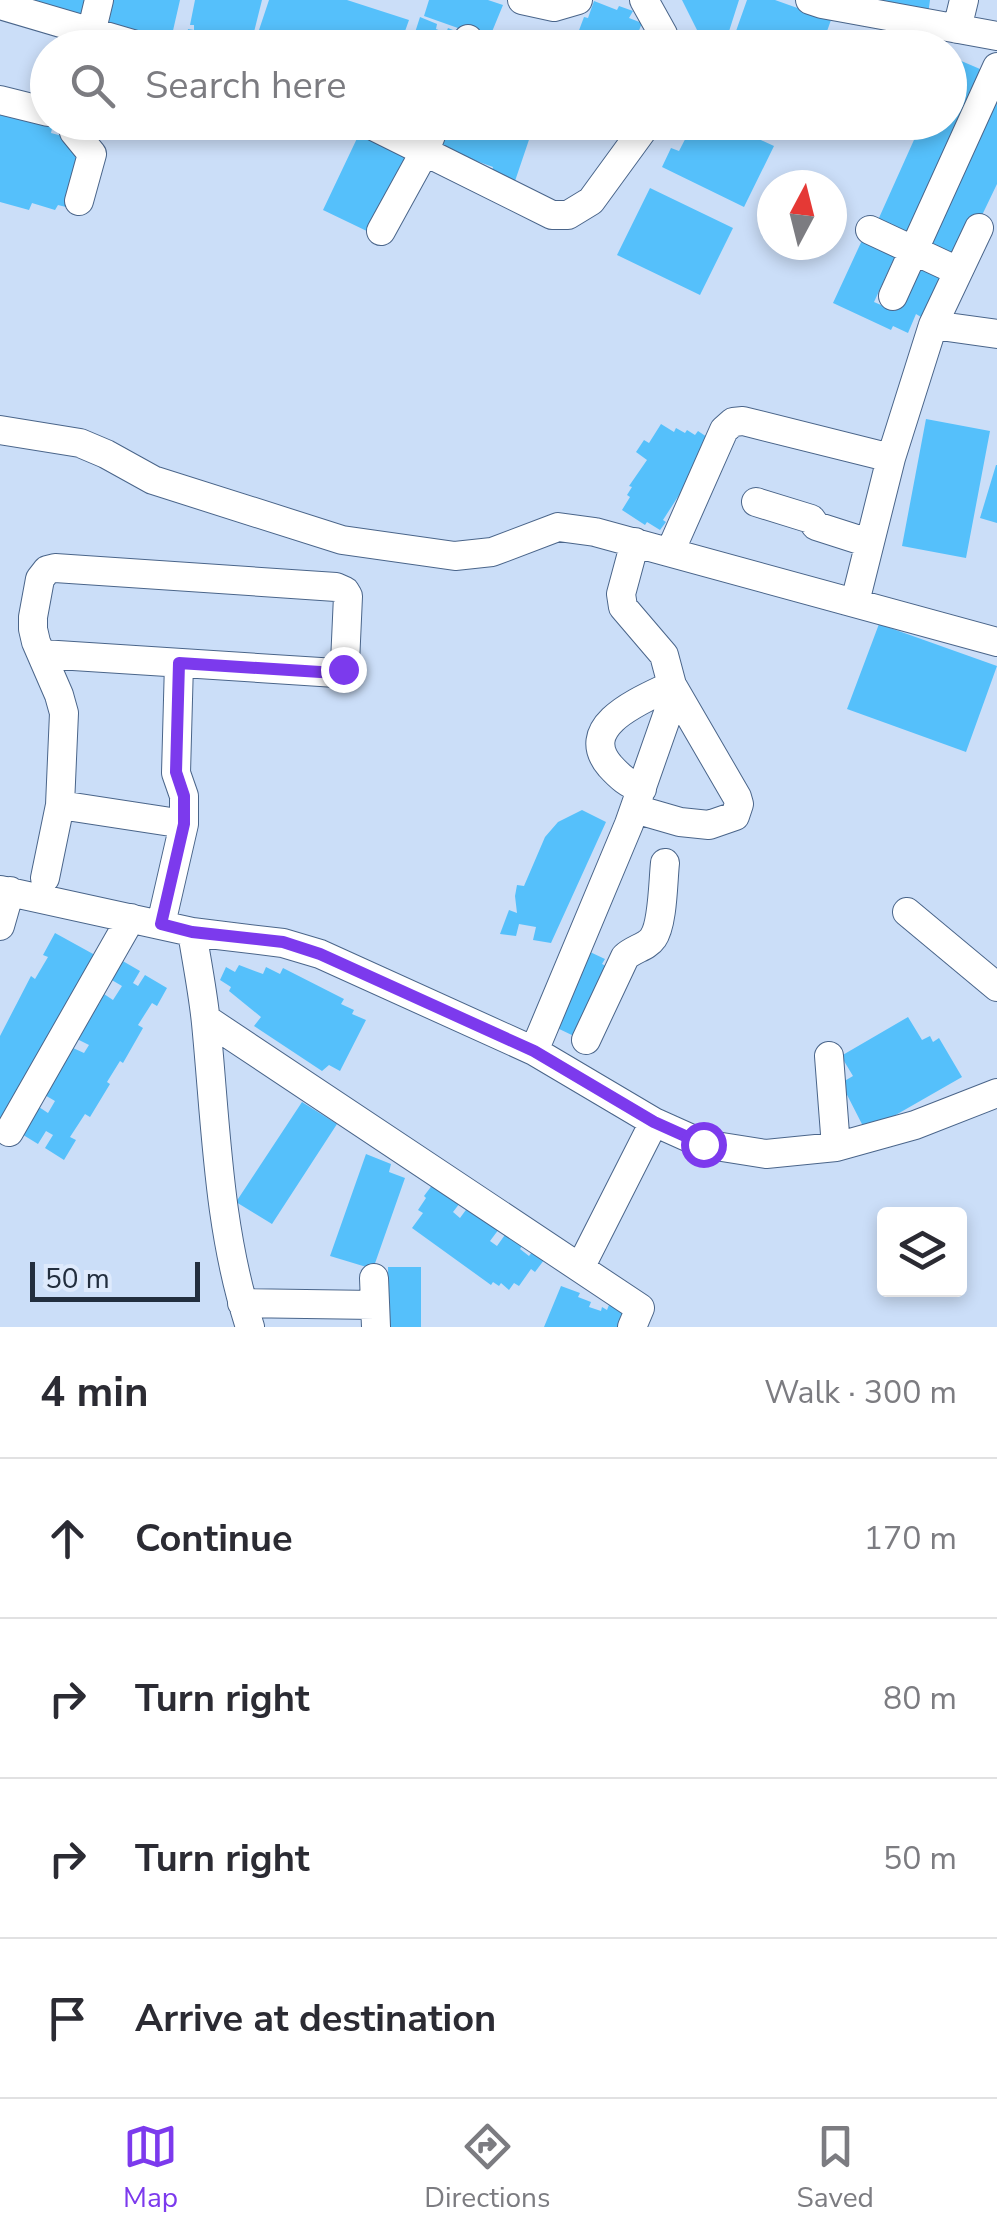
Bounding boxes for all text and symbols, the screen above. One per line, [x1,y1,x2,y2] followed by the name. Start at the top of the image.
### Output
[30,30,967,140] search box
[65,58,120,113] icon: search
[145,60,346,111] text: Search here
[757,170,847,260] north arrow
[321,647,367,693] route end
[681,1122,727,1168] route start
[877,1207,967,1297] map controls
[877,1207,967,1297] button: layers
[30,1257,200,1302] scale bar
[45,1260,110,1298] text: 50 m
[40,1364,149,1421] text: 4 min
[764,1371,957,1414] text: Walk · 300 m
[40,1511,95,1566] icon: ahead
[135,1513,293,1564] text: Continue
[864,1517,957,1560] text: 170 m
[40,1671,95,1726] icon: right
[135,1673,310,1724] text: Turn right
[883,1677,957,1720] text: 80 m
[40,1831,95,1886] icon: right
[135,1833,310,1884] text: Turn right
[883,1837,957,1880] text: 50 m
[40,1991,95,2046] icon: arrive
[135,1993,496,2044] text: Arrive at destination
[123,2119,178,2217] tab: Map
[424,2119,550,2217] tab: Directions
[797,2119,874,2217] tab: Saved

